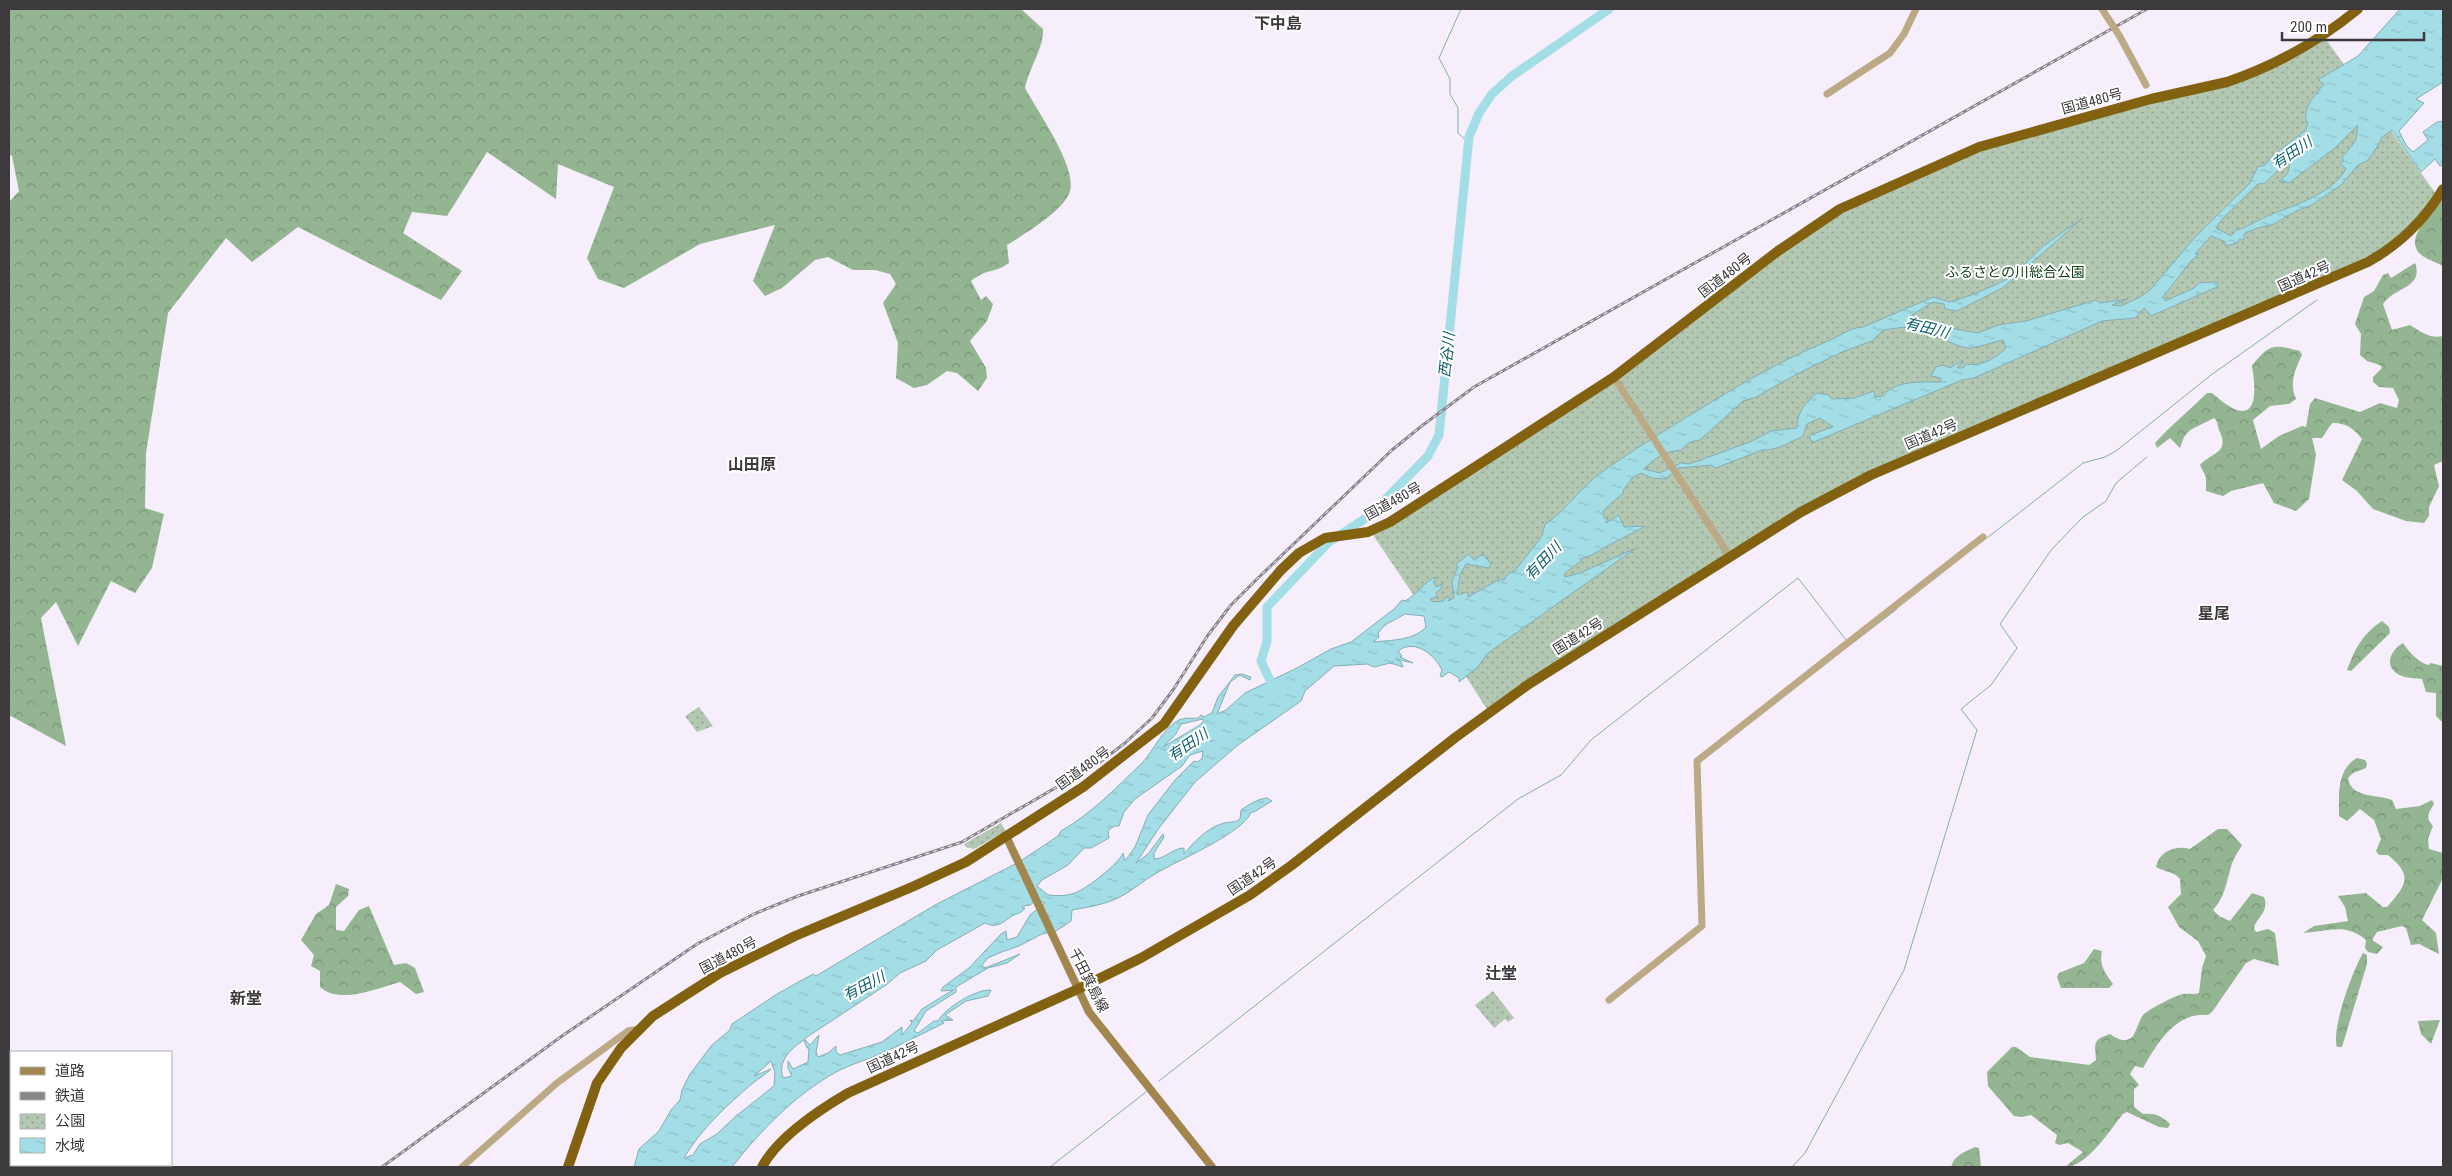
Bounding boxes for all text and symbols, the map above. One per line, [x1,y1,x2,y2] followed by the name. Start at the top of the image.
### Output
[2282,10,2424,42] scale bar
[1254,14,1302,33] district label: 下中島
[2290,18,2327,36] text: 200 m
[2060,85,2124,117] street label: 国道480号
[2268,132,2317,173] water label: 有田川
[1695,249,1755,301] street label: 国道480号
[2275,257,2333,295] street label: 国道42号
[1945,264,2085,280] park label: ふるさとの川総合公園
[1903,314,1953,343] water label: 有田川
[1436,330,1459,378] water label: 西谷川
[1902,416,1960,452] street label: 国道42号
[728,455,776,474] district label: 山田原
[1362,479,1424,523] street label: 国道480号
[1521,537,1566,583] water label: 有田川
[2198,604,2230,623] district label: 星尾
[1550,614,1606,658] street label: 国道42号
[1164,724,1213,765] water label: 有田川
[1053,743,1113,793] street label: 国道480号
[1224,854,1280,898] street label: 国道42号
[697,933,759,977] street label: 国道480号
[1066,945,1112,1015] street label: 千田箕島線
[1485,964,1517,983] district label: 辻堂
[840,967,890,1005] water label: 有田川
[230,989,262,1008] district label: 新堂
[864,1038,922,1076] street label: 国道42号
[10,1051,172,1166] legend
[55,1062,85,1080] text: 道路
[55,1087,85,1105] text: 鉄道
[55,1112,85,1130] text: 公園
[55,1137,85,1155] text: 水域

